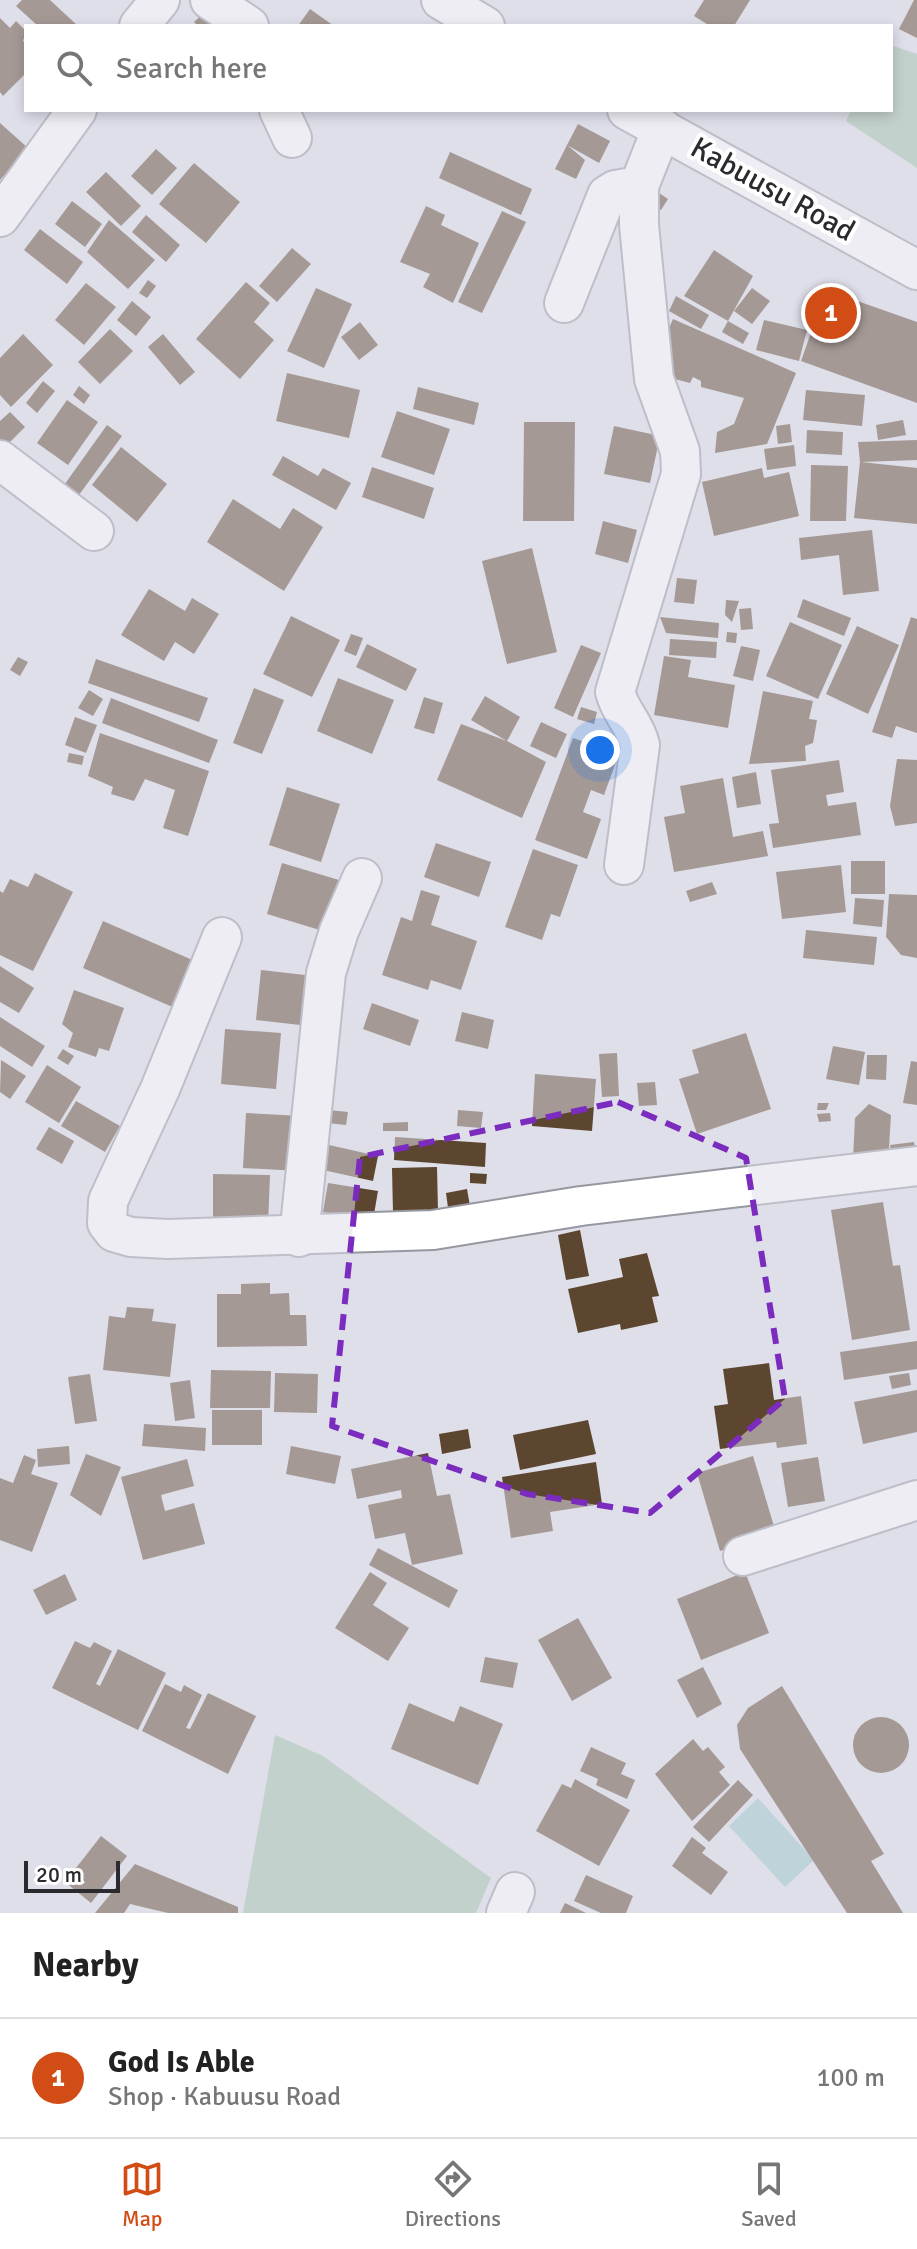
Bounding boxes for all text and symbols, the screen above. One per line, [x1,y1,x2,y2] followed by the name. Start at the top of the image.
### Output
[24,24,893,112] search box
[52,46,96,90] icon: search
[116,50,267,87] text: Search here
[684,129,861,250] street label: Kabuusu Road
[805,283,857,343] pin: 1
[580,730,620,770] your location
[24,1857,120,1893] scale bar
[36,1861,82,1888] text: 20 m
[32,1944,139,1986] text: Nearby
[108,2044,255,2081] text: God Is Able
[51,2062,65,2094] text: 1
[816,2062,885,2094] text: 100 m
[108,2081,341,2113] text: Shop · Kabuusu Road
[120,2157,164,2232] tab: Map
[405,2157,501,2232] tab: Directions
[741,2157,797,2232] tab: Saved

